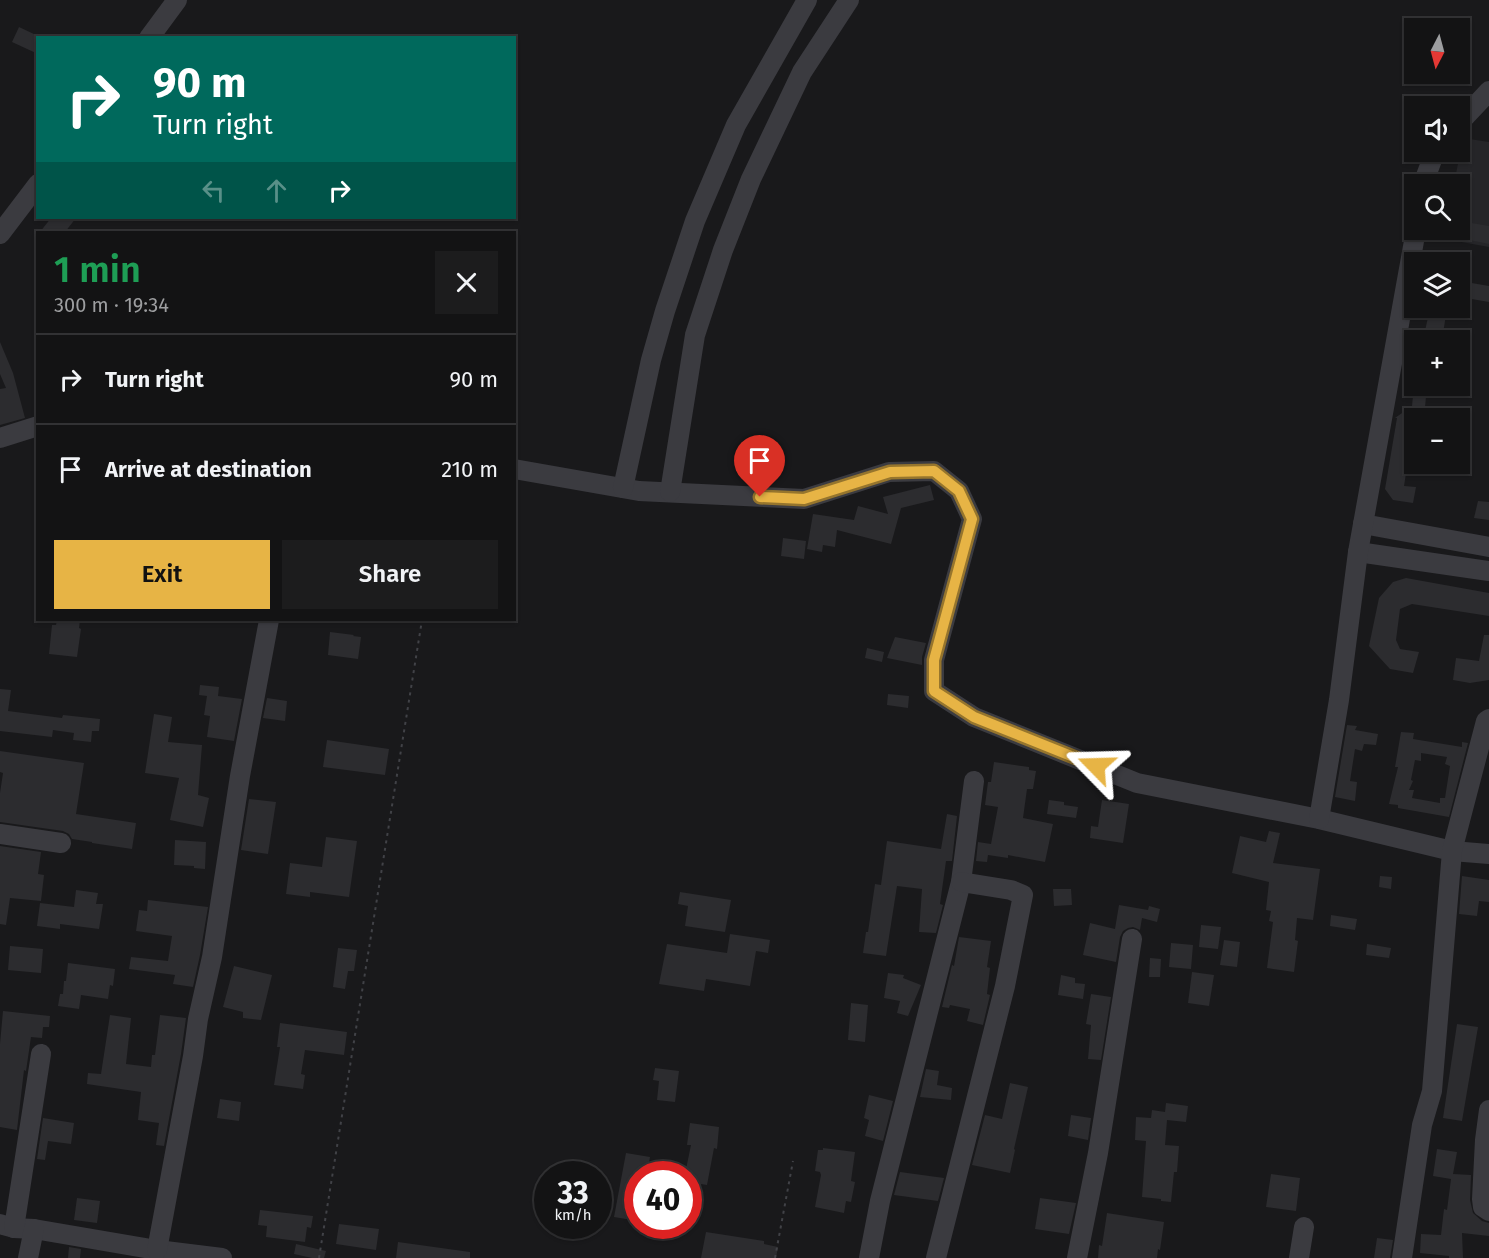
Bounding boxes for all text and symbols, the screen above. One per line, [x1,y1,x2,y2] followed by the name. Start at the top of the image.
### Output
[1404,18,1470,84] north arrow
[1404,18,1470,474] map controls
[153,58,247,108] text: 90 m
[54,60,132,138] icon: right
[1404,96,1470,162] button: sound
[153,109,273,141] text: Turn right
[197,174,230,207] icon: left
[260,174,293,207] icon: ahead
[323,174,356,207] icon: right
[1404,174,1470,240] button: search
[54,248,141,292] text: 1 min
[435,251,498,314] button: close
[1404,252,1470,318] button: layers
[54,293,169,317] text: 300 m · 19:34
[1404,330,1470,396] button: +
[54,363,87,396] icon: right
[105,366,204,393] text: Turn right
[449,366,498,393] text: 90 m
[1404,408,1470,474] button: −
[734,435,785,497] pin
[743,444,776,477] icon: arrive
[54,453,87,486] icon: arrive
[105,456,312,483] text: Arrive at destination
[441,456,498,483] text: 210 m
[54,540,270,609] button: Exit
[282,540,498,609] button: Share
[1064,734,1128,798] position arrow
[624,1161,702,1239] speed limit sign: 40
[557,1175,589,1211] text: 33
[554,1206,592,1224] text: km/h

